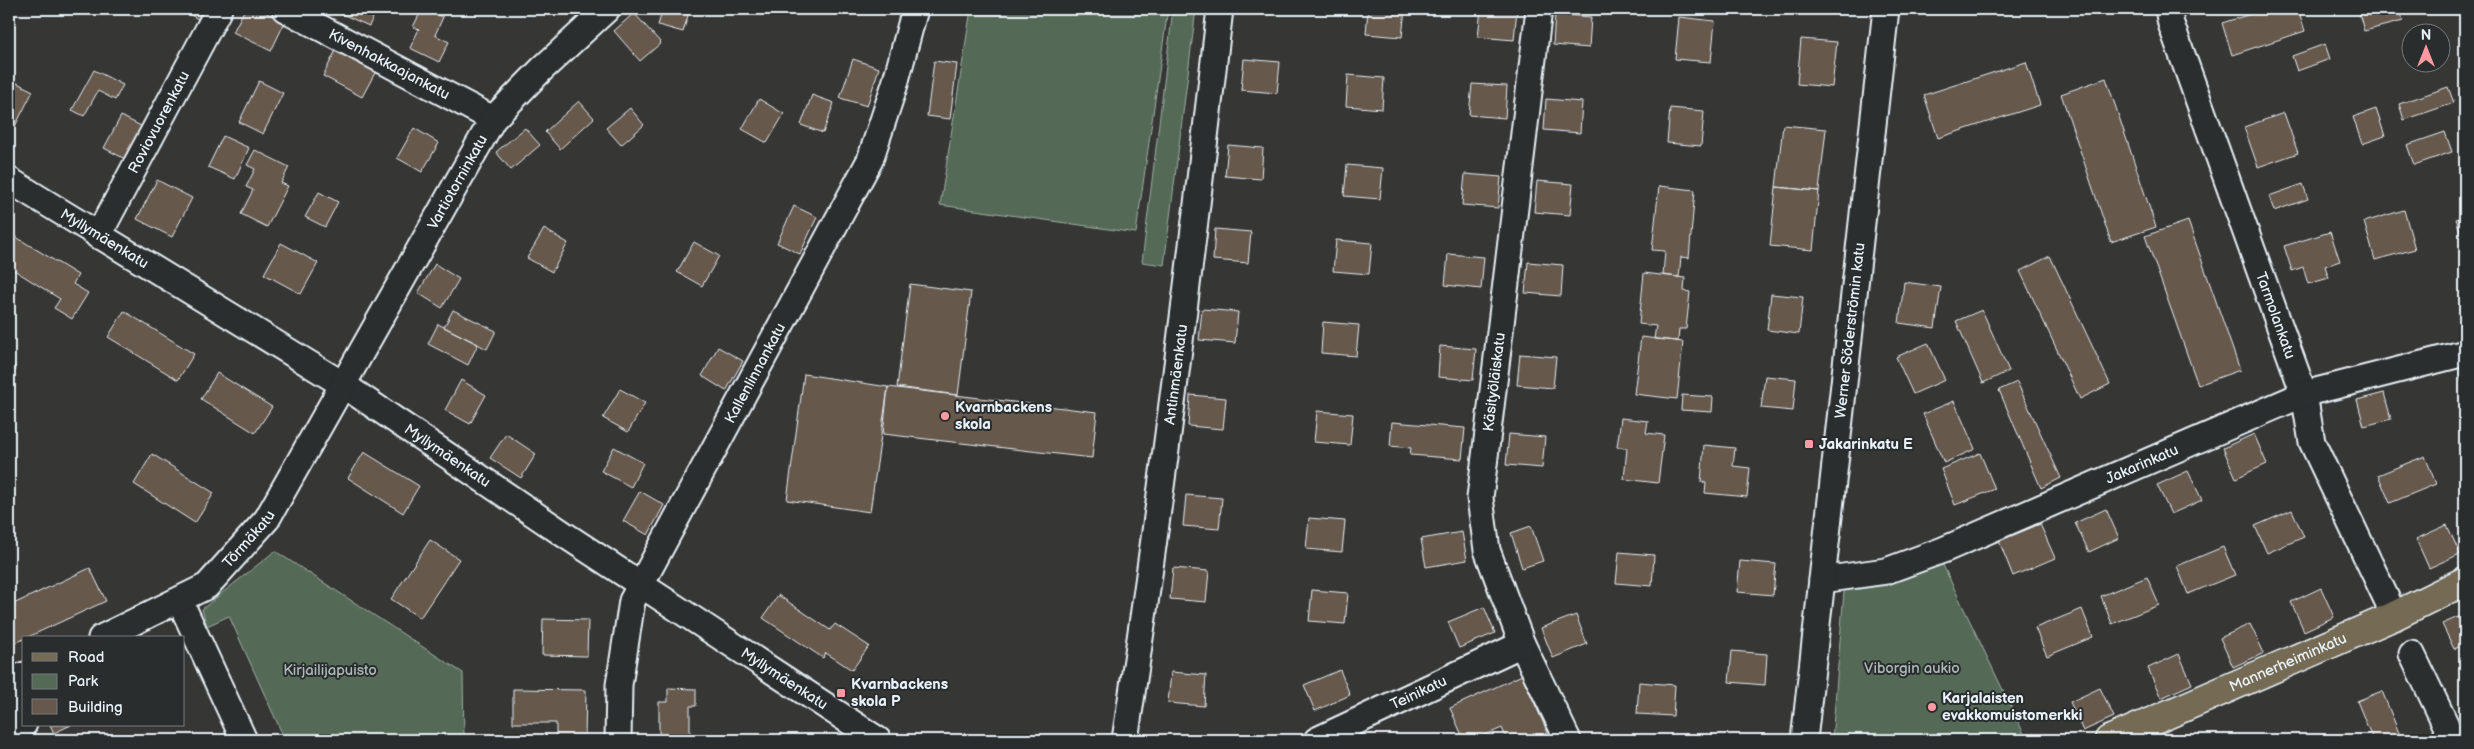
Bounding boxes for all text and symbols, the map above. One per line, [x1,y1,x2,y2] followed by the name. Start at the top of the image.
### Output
[2402,22,2452,72] north arrow
[325,25,453,104] street label: Kivenhakkaajankatu
[2421,27,2431,44] text: N
[124,68,194,177] street label: Roviovuorenkatu
[424,132,492,233] street label: Vartiotorninkatu
[57,205,152,273] street label: Myllymäenkatu
[1831,242,1870,420] street label: Werner Söderströmin katu
[2251,270,2300,362] street label: Tarmolankatu
[721,320,790,427] street label: Kallenlinnankatu
[1161,323,1192,426] street label: Antinmäenkatu
[1479,332,1510,433] street label: Käsityöläiskatu
[955,398,1052,434] place label: Kvarnbackens skola
[939,410,951,422] marker: Kvarnbackens skola
[401,420,494,492] street label: Myllymäenkatu
[1819,435,1913,454] place label: Jakarinkatu E
[1803,438,1815,450] marker: Jakarinkatu E
[2103,440,2181,489] street label: Jakarinkatu
[219,507,280,572] street label: Törmäkatu
[2226,629,2350,697] street label: Mannerheiminkatu
[22,636,185,726] legend
[737,644,831,714] street label: Myllymäenkatu
[68,648,104,667] text: Road
[1864,659,1960,678] park label: Viborgin aukio
[283,661,377,680] park label: Kirjailijapuisto
[68,672,99,691] text: Park
[1387,672,1450,714] street label: Teinikatu
[851,675,948,711] place label: Kvarnbackens skola P
[835,687,847,699] marker: Kvarnbackens skola P
[1942,689,2082,725] place label: Karjalaisten evakkomuistomerkki
[68,698,123,717] text: Building
[1926,701,1938,713] marker: Karjalaisten evakkomuistomerkki

